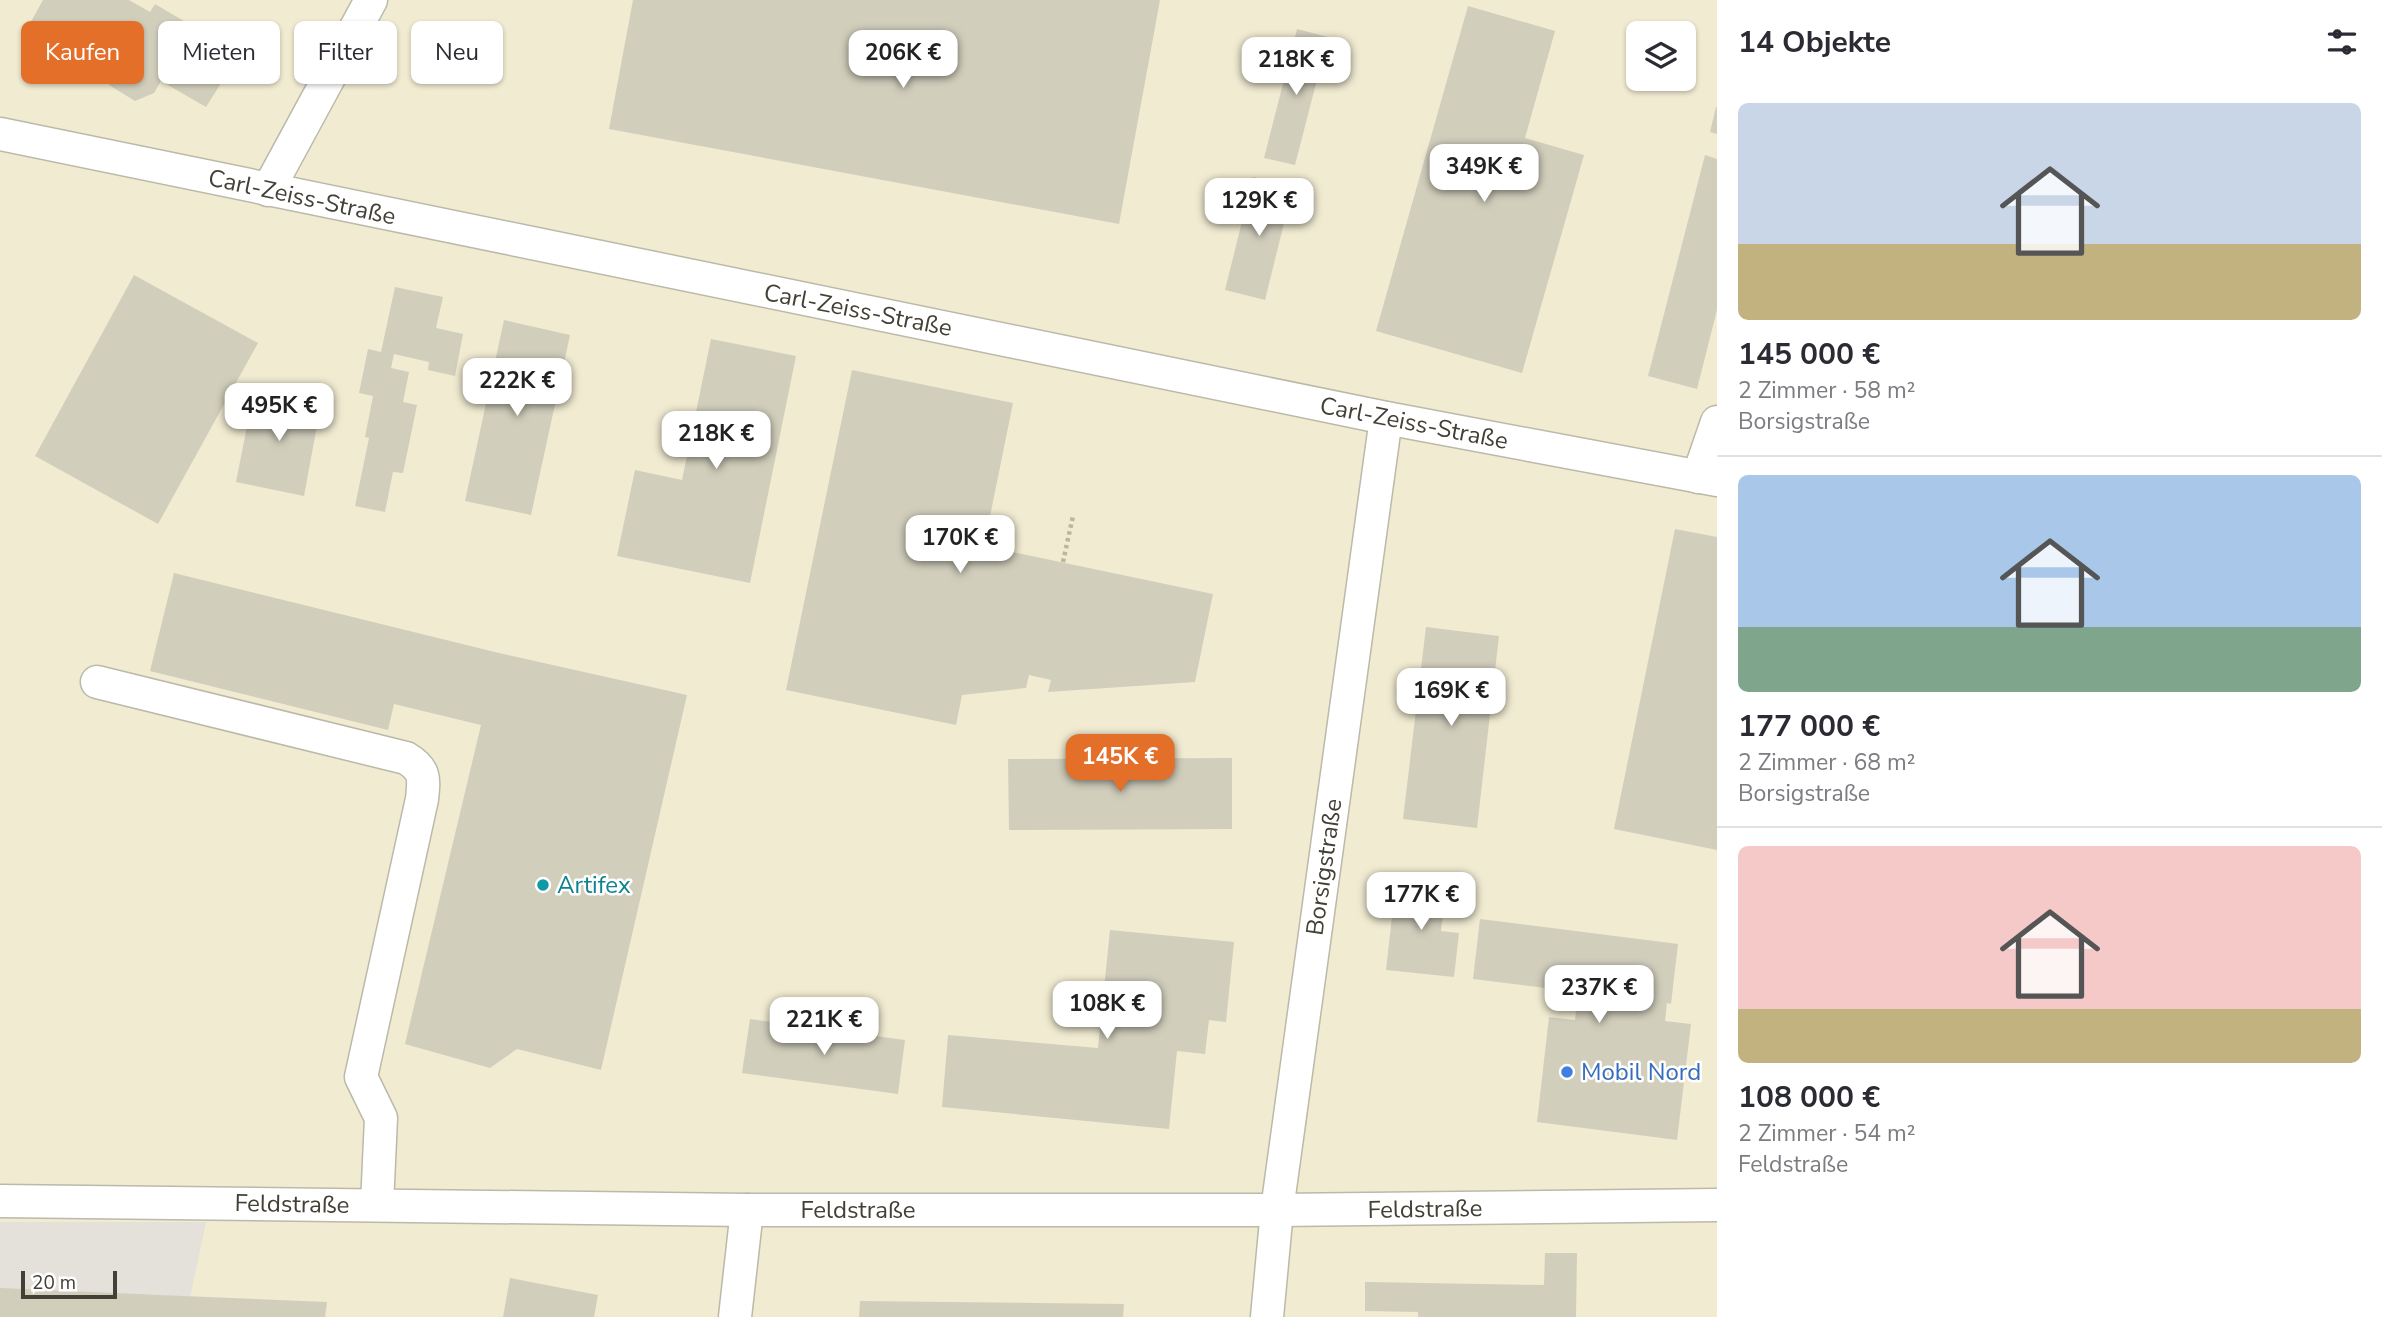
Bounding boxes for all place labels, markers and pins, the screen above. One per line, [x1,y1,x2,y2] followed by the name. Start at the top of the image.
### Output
[846,31,960,90] pin: 206K €
[1239,38,1353,97] pin: 218K €
[1427,144,1541,204] pin: 349K €
[1202,178,1316,238] pin: 129K €
[460,358,574,418] pin: 222K €
[222,384,336,443] pin: 495K €
[659,412,773,471] pin: 218K €
[903,516,1017,575] pin: 170K €
[1394,668,1508,728] pin: 169K €
[1063,734,1177,794] pin: 145K €
[557,869,631,901] place label: Artifex
[1364,872,1478,932] pin: 177K €
[535,877,551,893] marker: Artifex
[1542,965,1656,1025] pin: 237K €
[1050,982,1164,1041] pin: 108K €
[767,998,881,1057] pin: 221K €
[1581,1056,1701,1088] place label: Mobil Nord
[1559,1064,1575,1080] marker: Mobil Nord

